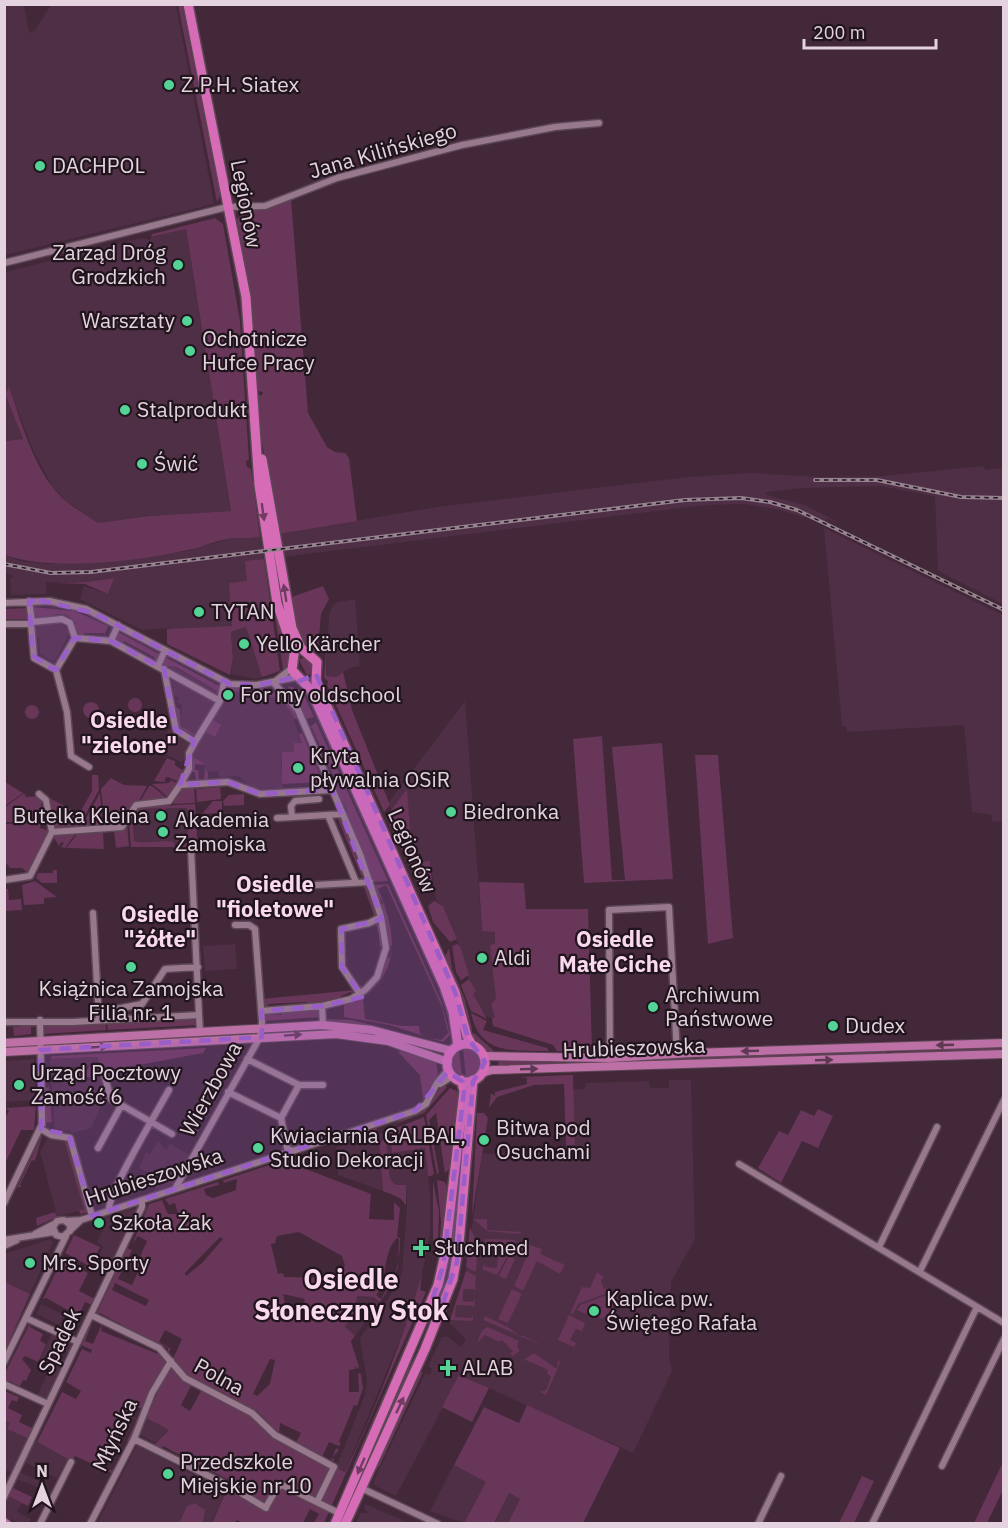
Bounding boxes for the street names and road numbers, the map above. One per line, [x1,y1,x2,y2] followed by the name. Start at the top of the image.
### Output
[306,116,460,184] street label: Jana Kilińskiego
[225,157,269,250] street label: Legionów
[382,804,444,897] street label: Legionów
[562,1031,706,1063] street label: Hrubieszowska
[173,1036,248,1141] street label: Wierzbowa
[81,1141,226,1211] street label: Hrubieszowska
[31,1303,87,1378] street label: Spadek
[190,1351,249,1401] street label: Polna
[85,1394,143,1476] street label: Młyńska

